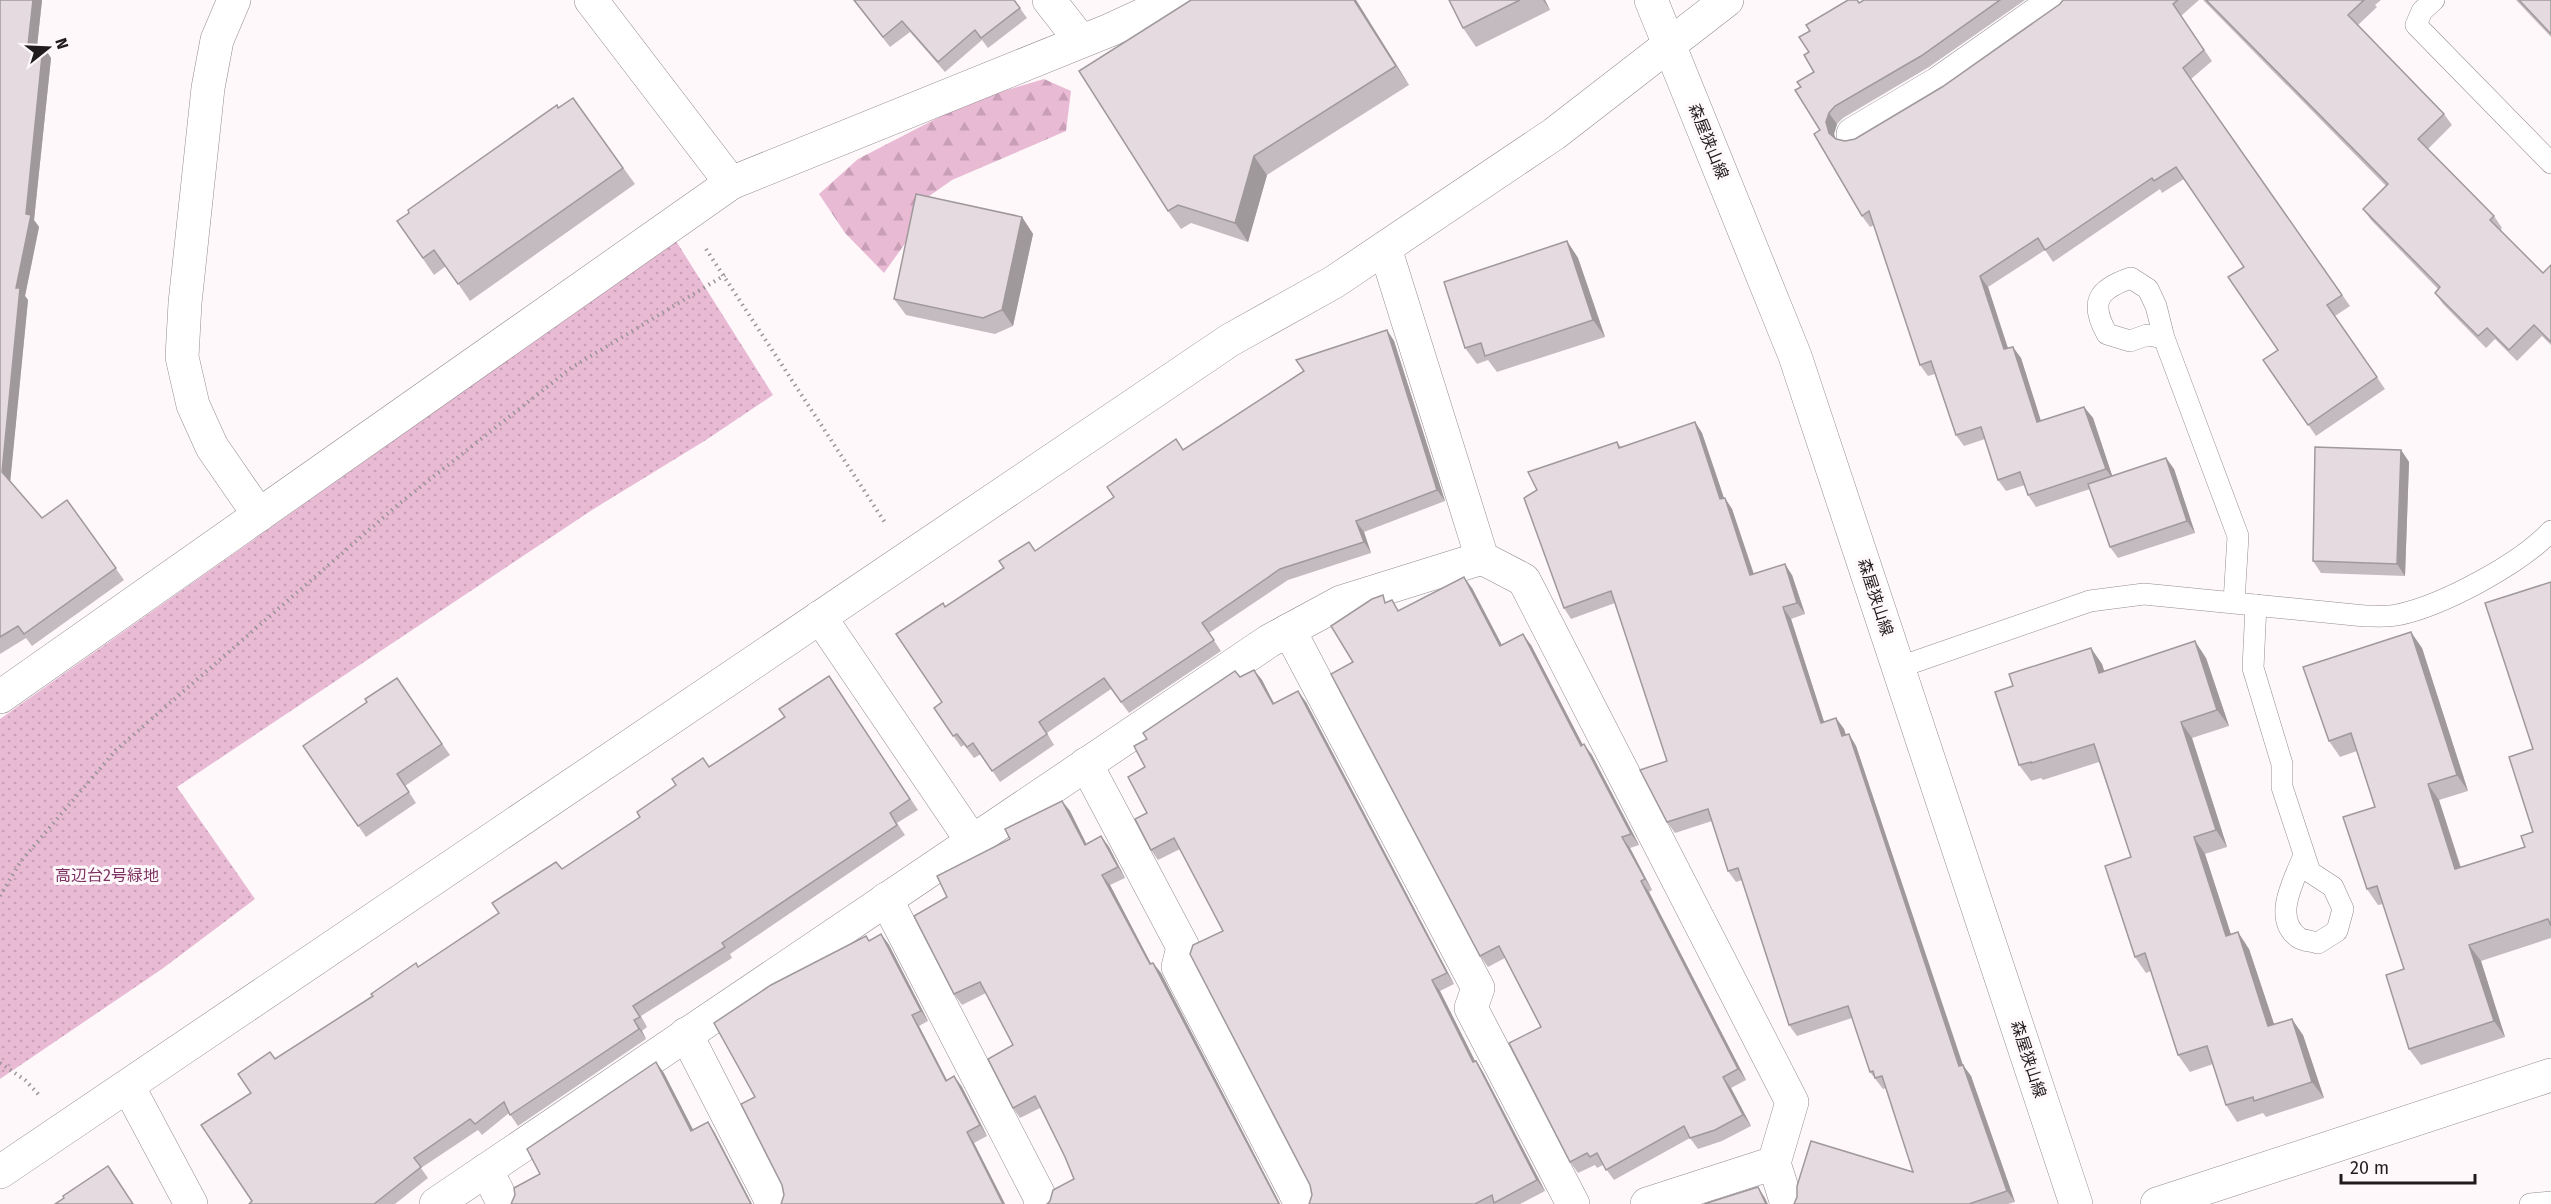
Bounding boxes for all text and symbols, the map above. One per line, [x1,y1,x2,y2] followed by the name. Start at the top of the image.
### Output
[18,18,78,78] north arrow
[51,36,72,51] text: N
[1685,101,1732,182] street label: 森屋狭山線
[1854,556,1897,638] street label: 森屋狭山線
[55,866,159,885] park label: 高辺台2号緑地
[2007,1018,2050,1100] street label: 森屋狭山線
[2341,1147,2474,1185] scale bar
[2350,1157,2389,1179] text: 20 m

